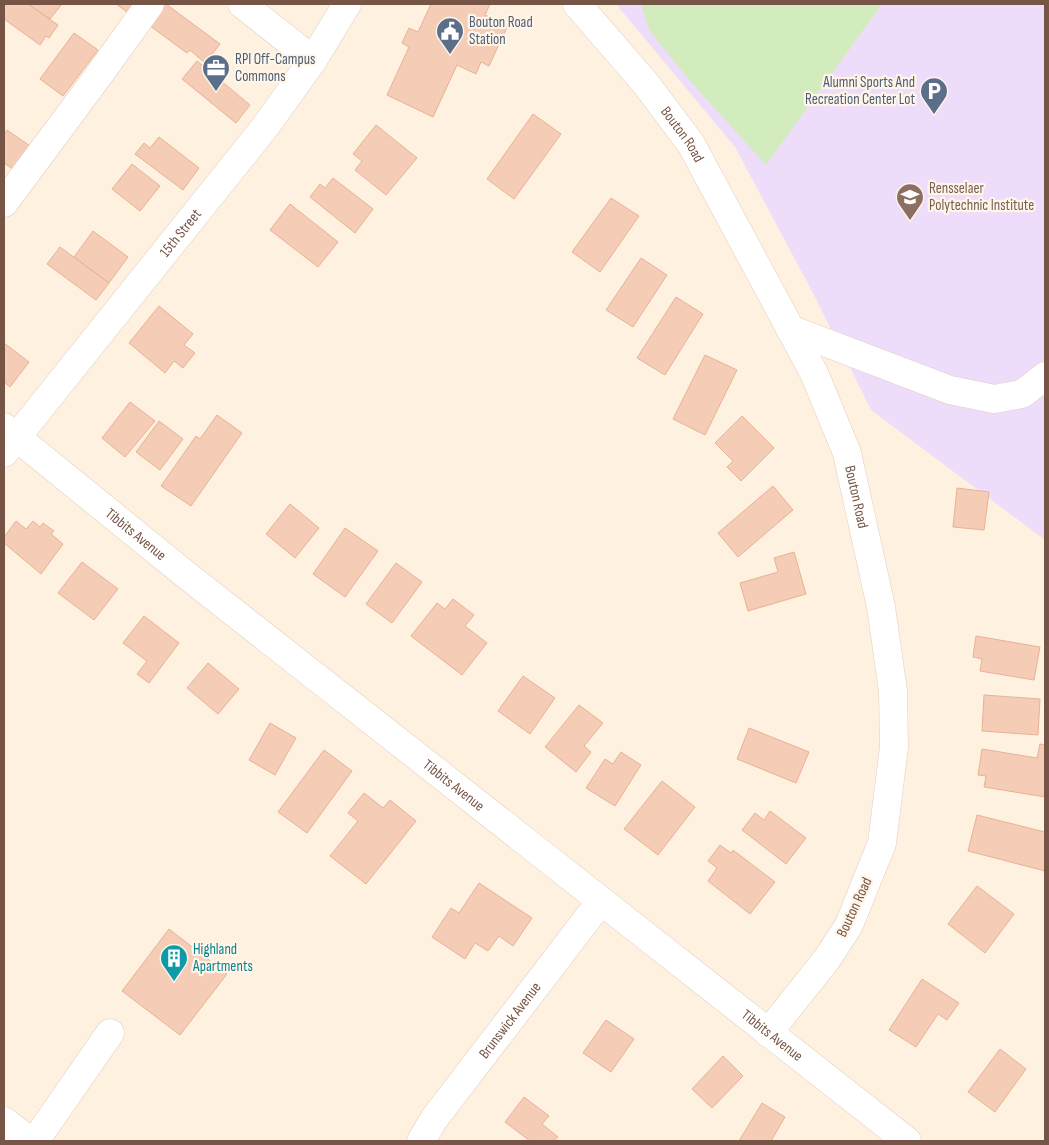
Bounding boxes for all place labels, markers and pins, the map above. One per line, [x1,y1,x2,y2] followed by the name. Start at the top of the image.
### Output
[469,13,533,49] place label: Bouton Road Station
[435,16,465,55] public building icon: Bouton Road Station
[235,50,315,86] place label: RPI Off-Campus Commons
[201,53,231,92] office icon: RPI Off-Campus Commons
[805,73,915,109] place label: Alumni Sports And Recreation Center Lot
[919,76,949,115] parking icon: Alumni Sports And Recreation Center Lot
[929,179,1034,215] place label: Rensselaer Polytechnic Institute
[895,182,925,221] school or university icon: Rensselaer Polytechnic Institute
[192,940,253,976] place label: Highland Apartments
[159,943,189,982] building icon: Highland Apartments

